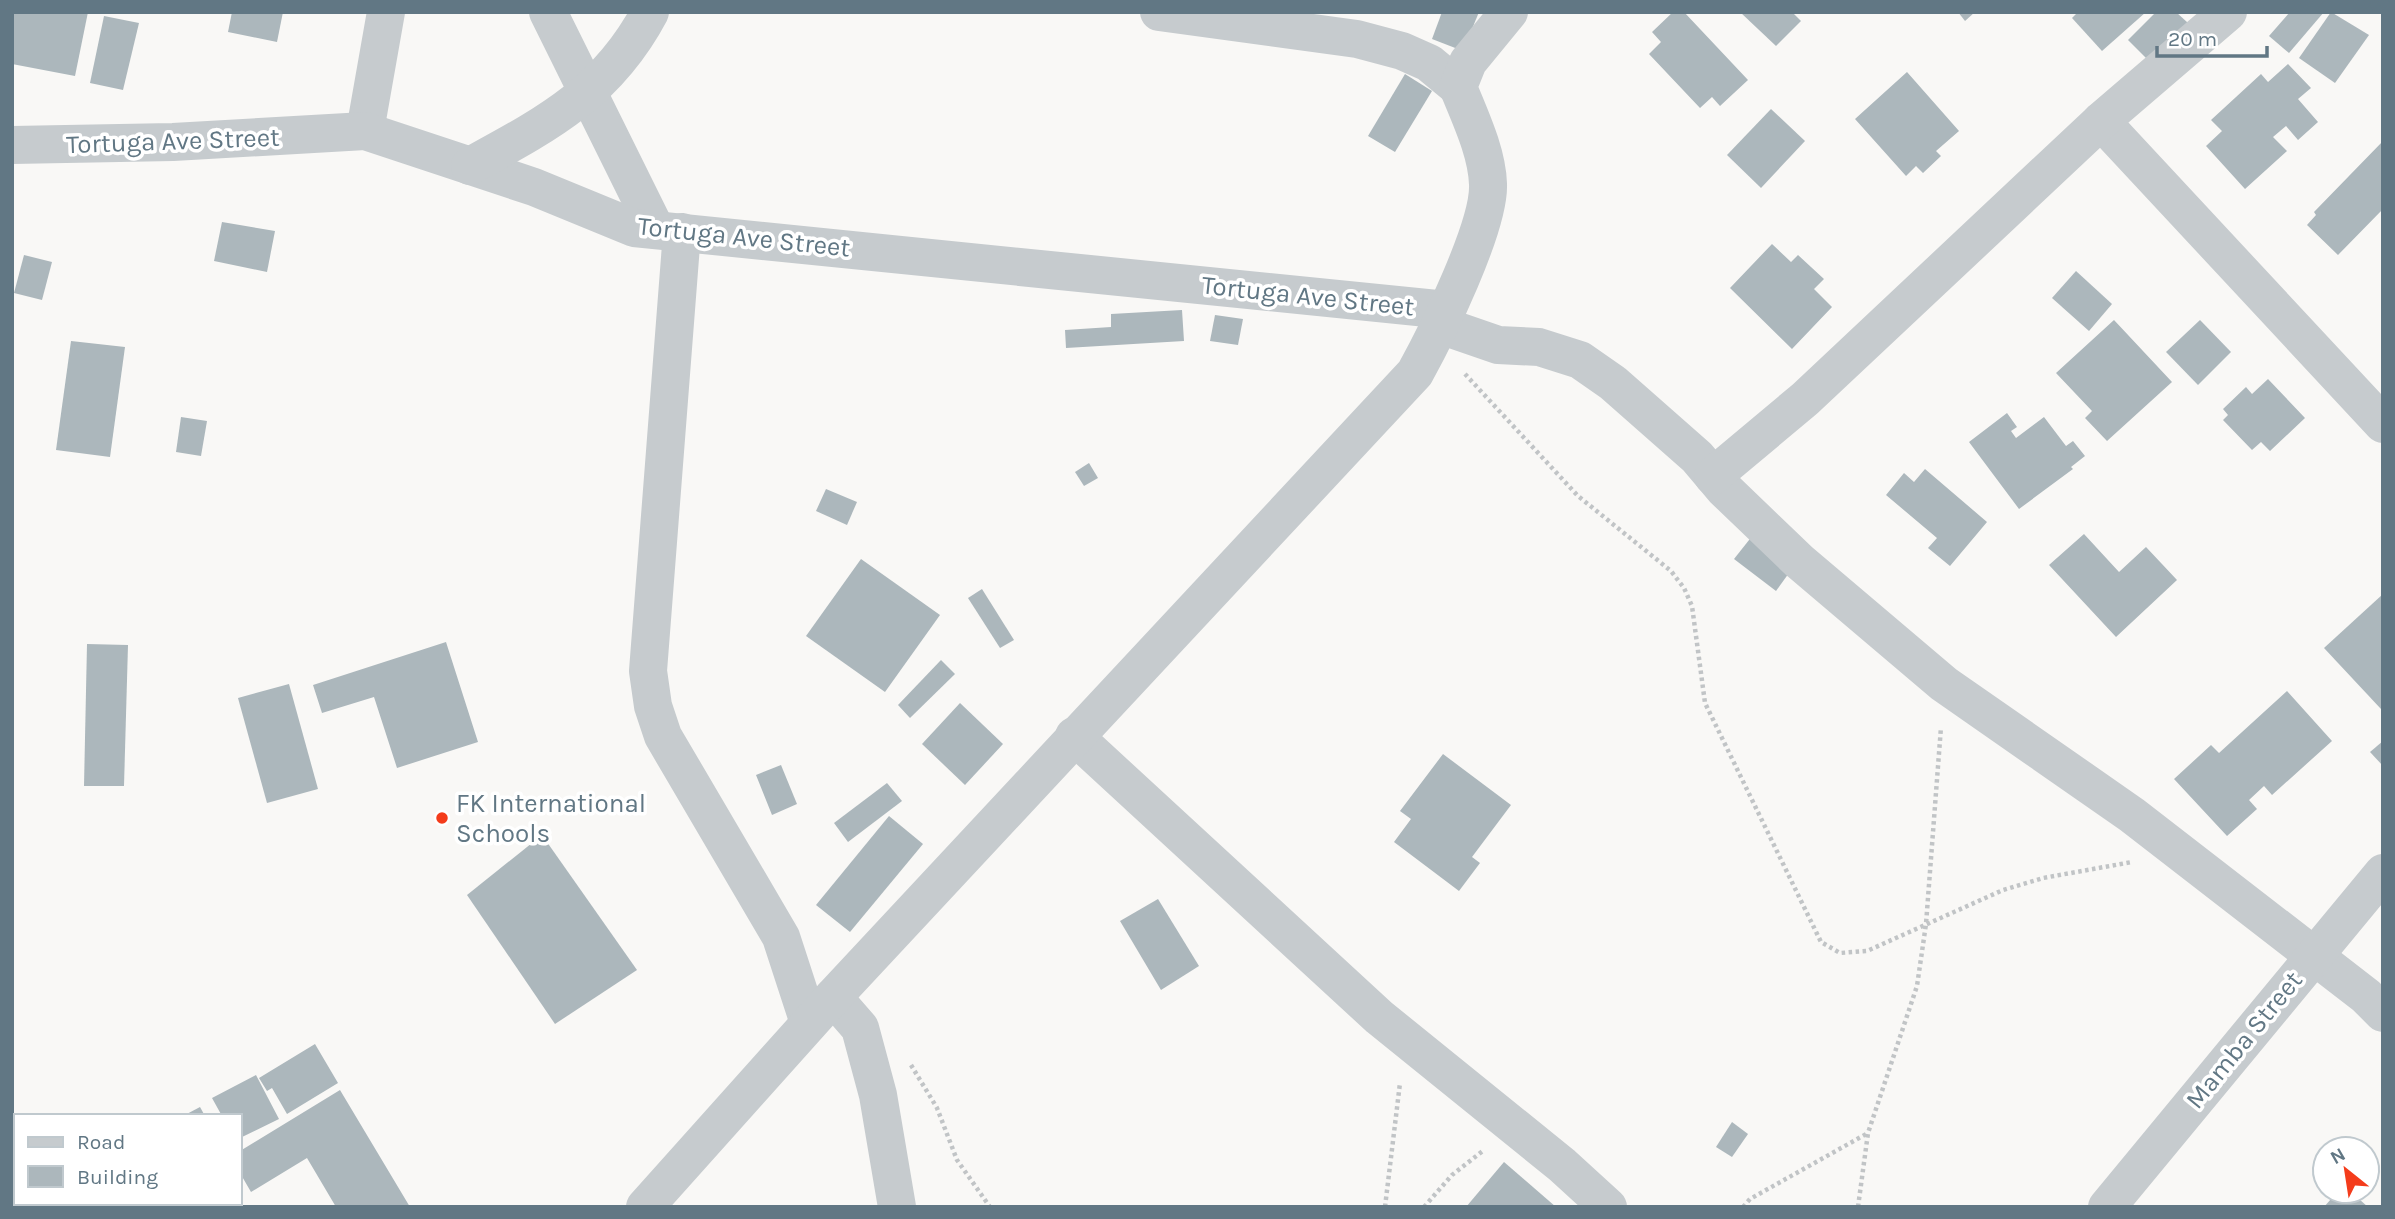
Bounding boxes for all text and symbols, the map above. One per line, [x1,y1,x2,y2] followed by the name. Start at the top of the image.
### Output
[2157,14,2267,58] scale bar
[2168,27,2217,51] text: 20 m
[66,122,280,160] street label: Tortuga Ave Street
[636,210,852,264] street label: Tortuga Ave Street
[1200,269,1416,323] street label: Tortuga Ave Street
[456,788,646,849] place label: FK International Schools
[434,810,450,826] marker: FK International Schools
[2179,965,2309,1115] street label: Mamba Street
[14,1114,242,1205] legend
[77,1130,125,1154] text: Road
[2311,1135,2381,1205] north arrow
[2327,1143,2349,1169] text: N
[77,1165,158,1189] text: Building

